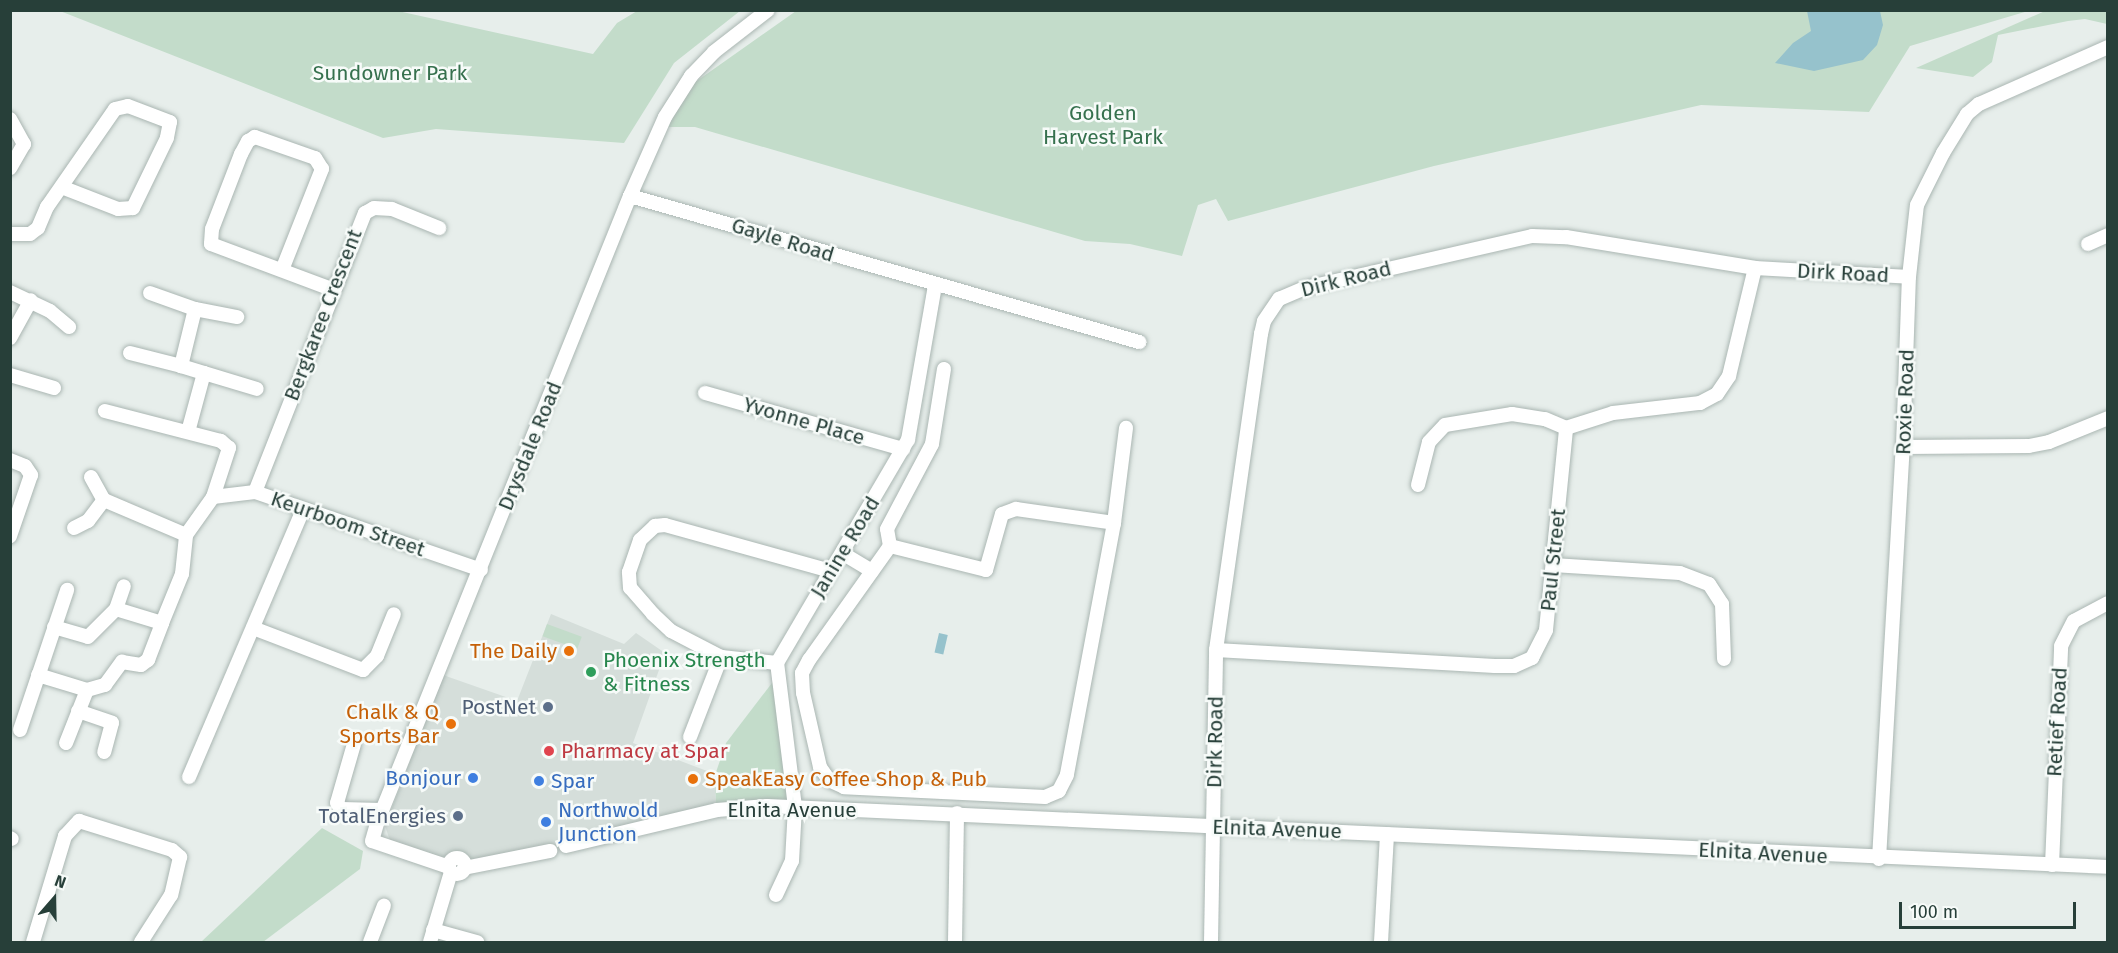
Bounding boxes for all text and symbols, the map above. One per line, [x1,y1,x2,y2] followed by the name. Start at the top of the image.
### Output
[313,60,467,86] park label: Sundowner Park
[1043,100,1163,150] park label: Golden Harvest Park
[729,212,837,268] street label: Gayle Road
[279,226,367,404] street label: Bergkaree Crescent
[1298,256,1394,302] street label: Dirk Road
[1796,258,1890,288] street label: Dirk Road
[1891,349,1919,455] street label: Roxie Road
[493,378,567,514] street label: Drysdale Road
[740,392,868,450] street label: Yvonne Place
[268,486,428,562] street label: Keurboom Street
[805,492,885,602] street label: Janine Road
[1535,507,1571,613] street label: Paul Street
[470,638,557,664] place label: The Daily
[562,644,576,658] marker: The Daily
[603,647,766,697] place label: Phoenix Strength & Fitness
[584,665,598,679] marker: Phoenix Strength & Fitness
[2042,667,2072,777] street label: Retief Road
[461,694,536,720] place label: PostNet
[1202,696,1228,788] street label: Dirk Road
[339,699,439,749] place label: Chalk & Q Sports Bar
[541,700,555,714] marker: PostNet
[444,717,458,731] marker: Chalk & Q Sports Bar
[561,738,728,764] place label: Pharmacy at Spar
[542,744,556,758] marker: Pharmacy at Spar
[385,765,461,791] place label: Bonjour
[705,766,987,792] place label: SpeakEasy Coffee Shop & Pub
[551,768,594,794] place label: Spar
[466,771,480,785] marker: Bonjour
[686,772,700,786] marker: SpeakEasy Coffee Shop & Pub
[532,774,546,788] marker: Spar
[558,797,659,847] place label: Northwold Junction
[727,797,857,823] street label: Elnita Avenue
[319,803,446,829] place label: TotalEnergies
[451,809,465,823] marker: TotalEnergies
[1212,814,1342,844] street label: Elnita Avenue
[539,815,553,829] marker: Northwold Junction
[1698,837,1828,869] street label: Elnita Avenue
[24,869,84,929] north arrow
[52,871,69,892] text: N
[1902,890,2079,928] scale bar
[1910,901,1958,923] text: 100 m

